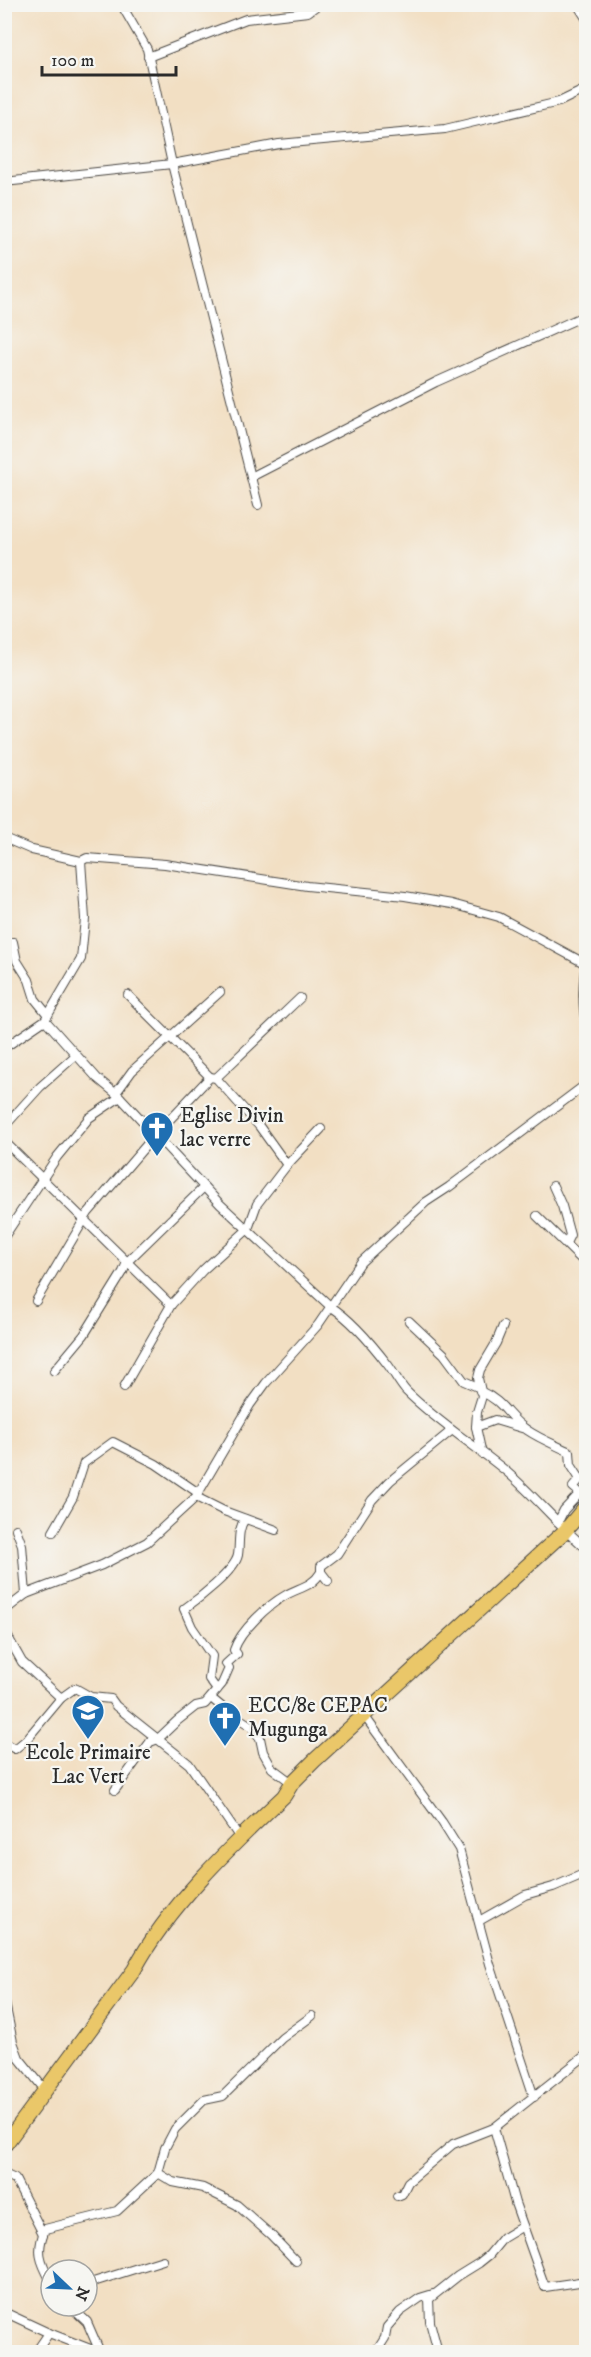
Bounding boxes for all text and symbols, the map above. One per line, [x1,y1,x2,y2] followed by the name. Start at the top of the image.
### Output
[42,39,176,77] scale bar
[51,50,94,72] text: 100 m
[180,1103,284,1153] place label: Eglise Divin lac verre
[139,1110,175,1157] church icon: Eglise Divin lac verre
[70,1693,106,1740] school or university icon: Ecole Primaire Lac Vert
[248,1693,388,1743] place label: ECC/8e CEPAC Mugunga
[207,1700,243,1747] church icon: ECC/8e CEPAC Mugunga
[25,1740,151,1790] place label: Ecole Primaire Lac Vert
[39,2258,99,2318] north arrow
[70,2284,94,2303] text: N

